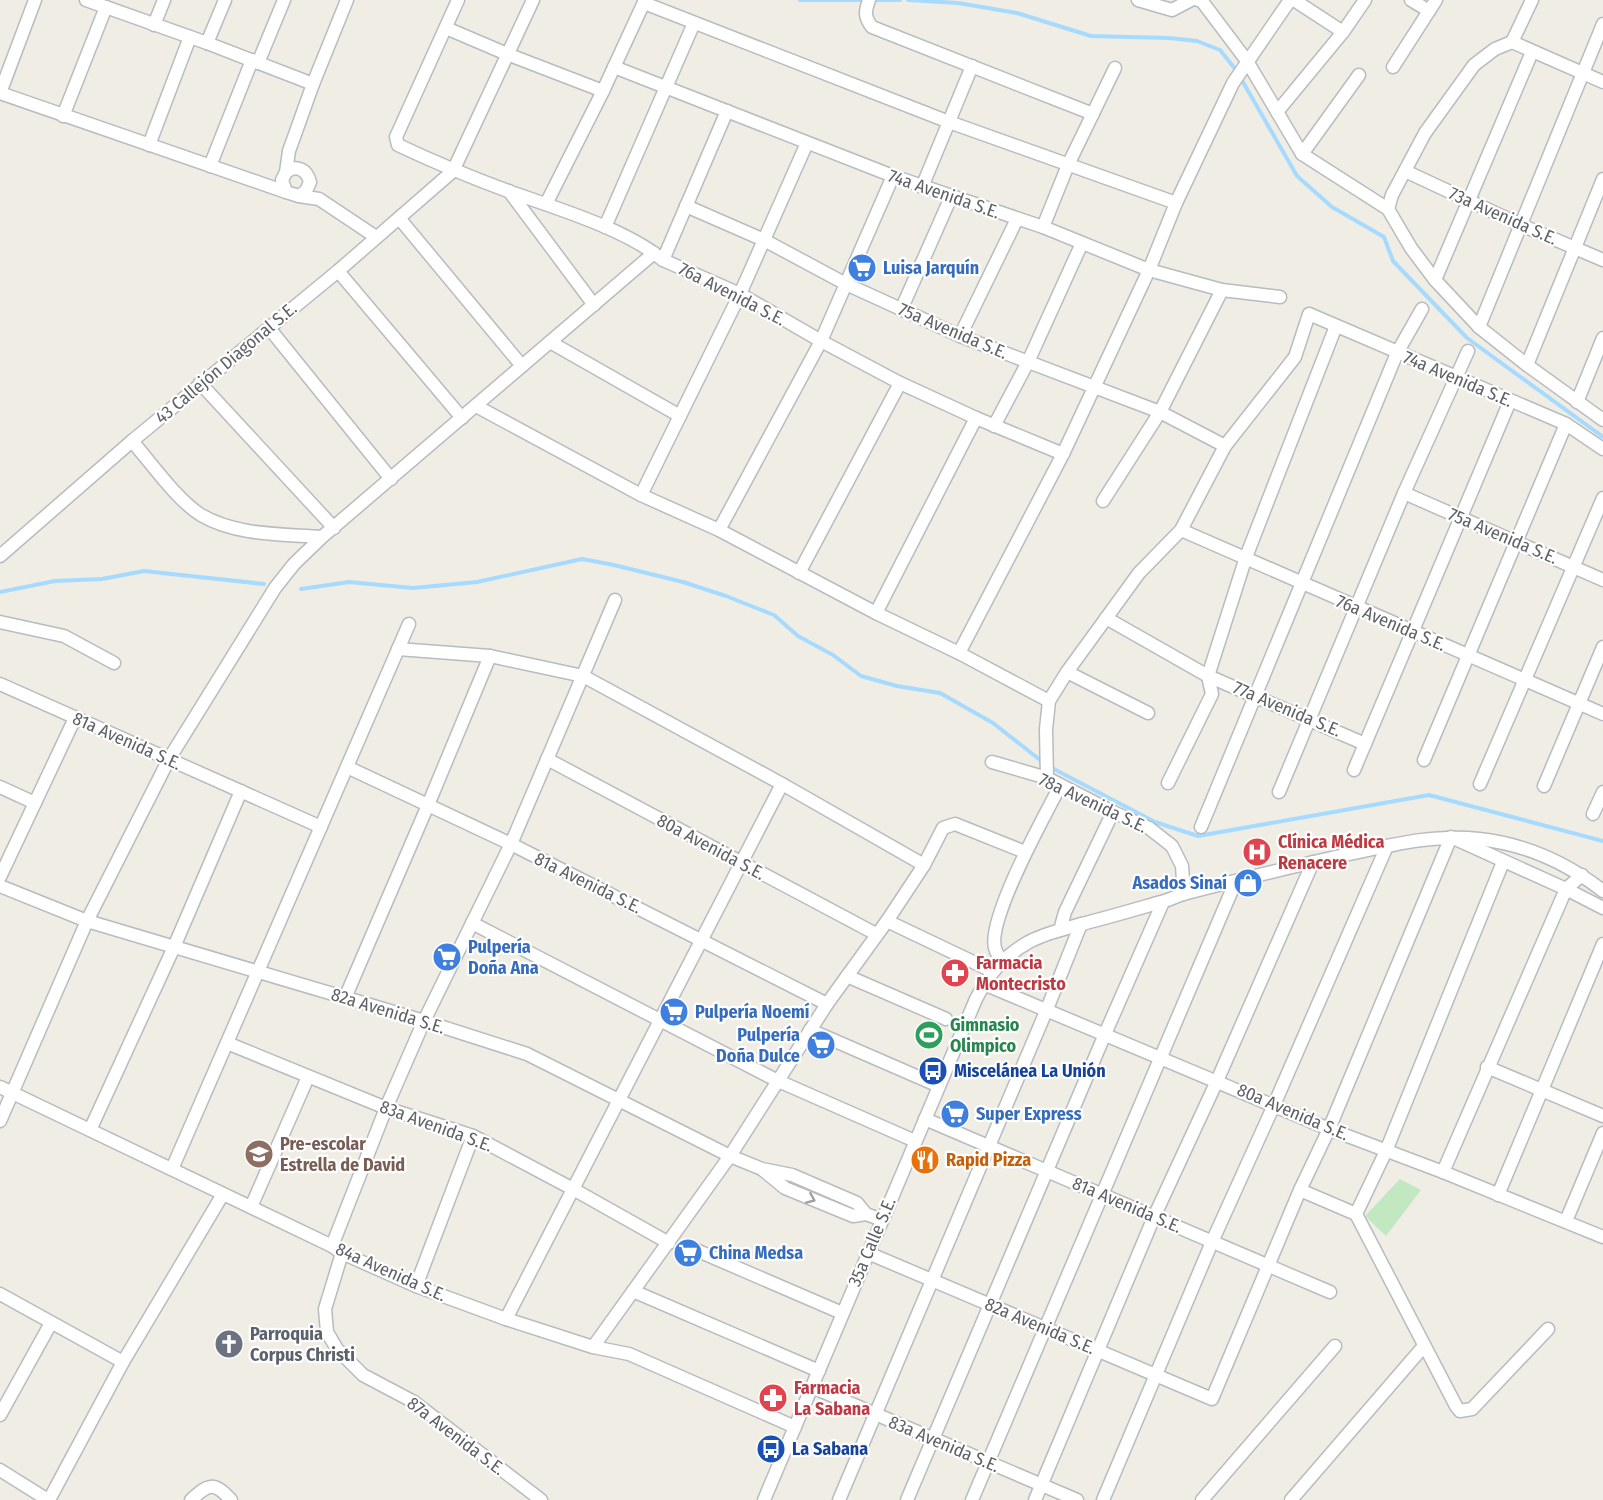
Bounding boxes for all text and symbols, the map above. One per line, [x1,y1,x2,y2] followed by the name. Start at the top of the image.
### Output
[885,165,1003,223] street label: 74a Avenida S.E.
[1445,182,1561,250] street label: 73a Avenida S.E.
[846,252,878,284] supermarket icon: Luisa Jarquín
[883,257,979,279] place label: Luisa Jarquín
[675,258,789,330] street label: 76a Avenida S.E.
[151,297,301,429] street label: 43 Callejón Diagonal S.E.
[895,298,1011,364] street label: 75a Avenida S.E.
[1400,346,1516,412] street label: 74a Avenida S.E.
[1445,503,1561,569] street label: 75a Avenida S.E.
[1333,590,1449,656] street label: 76a Avenida S.E.
[1230,676,1344,742] street label: 77a Avenida S.E.
[69,707,185,775] street label: 81a Avenida S.E.
[1035,768,1151,838] street label: 78a Avenida S.E.
[653,809,769,885] street label: 80a Avenida S.E.
[1278,831,1385,874] place label: Clínica Médica Renacere
[1241,836,1273,868] hospital icon: Clínica Médica Renacere
[531,848,645,919] street label: 81a Avenida S.E.
[1232,867,1264,899] shop icon: Asados Sinaí
[1131,872,1227,894] place label: Asados Sinaí
[468,936,539,979] place label: Pulpería Doña Ana
[431,941,463,973] supermarket icon: Pulpería Doña Ana
[976,952,1066,995] place label: Farmacia Montecristo
[939,957,971,989] pharmacy icon: Farmacia Montecristo
[328,983,448,1039] street label: 82a Avenida S.E.
[658,996,690,1028] supermarket icon: Pulpería Noemí
[695,1001,810,1023] place label: Pulpería Noemí
[950,1014,1020,1057] place label: Gimnasio Olimpico
[913,1019,945,1051] sports icon: Gimnasio Olimpico
[716,1024,800,1067] place label: Pulpería Doña Dulce
[805,1029,837,1061] supermarket icon: Pulpería Doña Dulce
[917,1055,949,1087] bus stop icon: Miscelánea La Unión
[954,1060,1106,1082] place label: Miscelánea La Unión
[1234,1079,1352,1146] street label: 80a Avenida S.E.
[377,1095,495,1157] street label: 83a Avenida S.E.
[939,1098,971,1130] supermarket icon: Super Express
[976,1103,1082,1125] place label: Super Express
[280,1133,405,1176] place label: Pre-escolar Estrella de David
[243,1138,275,1170] school or university icon: Pre-escolar Estrella de David
[909,1144,941,1176] restaurant icon: Rapid Pizza
[946,1149,1031,1171] place label: Rapid Pizza
[1069,1172,1185,1238] street label: 81a Avenida S.E.
[805,1192,816,1204] one-way arrow
[843,1194,901,1290] street label: 35a Calle S.E.
[672,1237,704,1269] supermarket icon: China Medsa
[332,1238,450,1306] street label: 84a Avenida S.E.
[709,1242,803,1264] place label: China Medsa
[982,1293,1099,1359] street label: 82a Avenida S.E.
[250,1323,355,1366] place label: Parroquia Corpus Christi
[213,1328,245,1360] church icon: Parroquia Corpus Christi
[794,1377,870,1420] place label: Farmacia La Sabana
[757,1382,789,1414] pharmacy icon: Farmacia La Sabana
[403,1392,509,1480] street label: 87a Avenida S.E.
[885,1411,1003,1477] street label: 83a Avenida S.E.
[755,1433,787,1465] bus stop icon: La Sabana
[792,1438,868,1460] place label: La Sabana

